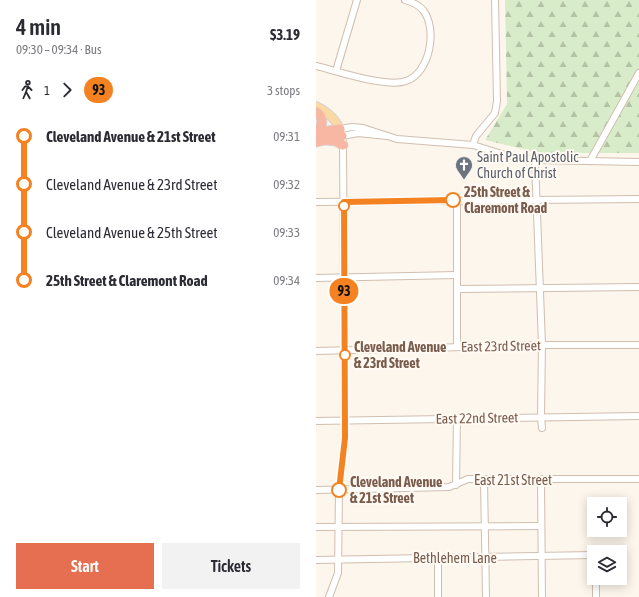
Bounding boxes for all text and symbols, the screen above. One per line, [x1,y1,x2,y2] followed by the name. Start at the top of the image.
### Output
[16,14,61,40] text: 4 min
[270,26,300,43] text: $3.19
[16,42,102,57] text: 09:30 – 09:34 · Bus
[16,79,38,101] icon: walk
[56,79,78,101] icon: forward
[92,82,105,98] text: 93
[44,83,50,98] text: 1
[267,83,300,98] text: 3 stops
[46,128,216,145] text: Cleveland Avenue & 21st Street
[273,129,300,144] text: 09:31
[477,149,579,181] place label: Saint Paul Apostolic Church of Christ
[454,155,474,180] church icon: Saint Paul Apostolic Church of Christ
[46,176,218,193] text: Cleveland Avenue & 23rd Street
[273,177,300,192] text: 09:32
[464,184,547,216] place label: 25th Street & Claremont Road
[445,192,461,208] marker: 25th Street & Claremont Road
[338,200,350,212] unlabelled marker
[46,224,218,241] text: Cleveland Avenue & 25th Street
[273,225,300,240] text: 09:33
[46,272,208,289] text: 25th Street & Claremont Road
[273,273,300,288] text: 09:34
[326,278,362,304] line badge: 93
[337,283,351,299] text: 93
[461,337,541,355] street label: East 23rd Street
[354,339,446,371] place label: Cleveland Avenue & 23rd Street
[339,349,351,361] marker: Cleveland Avenue & 23rd Street
[436,409,518,427] street label: East 22nd Street
[474,472,552,488] street label: East 21st Street
[350,474,442,506] place label: Cleveland Avenue & 21st Street
[331,482,347,498] marker: Cleveland Avenue & 21st Street
[587,497,627,585] map controls
[587,497,627,537] button: locate
[16,543,154,589] button: Start
[162,543,300,589] button: Tickets
[587,545,627,585] button: layers
[413,550,497,566] street label: Bethlehem Lane

